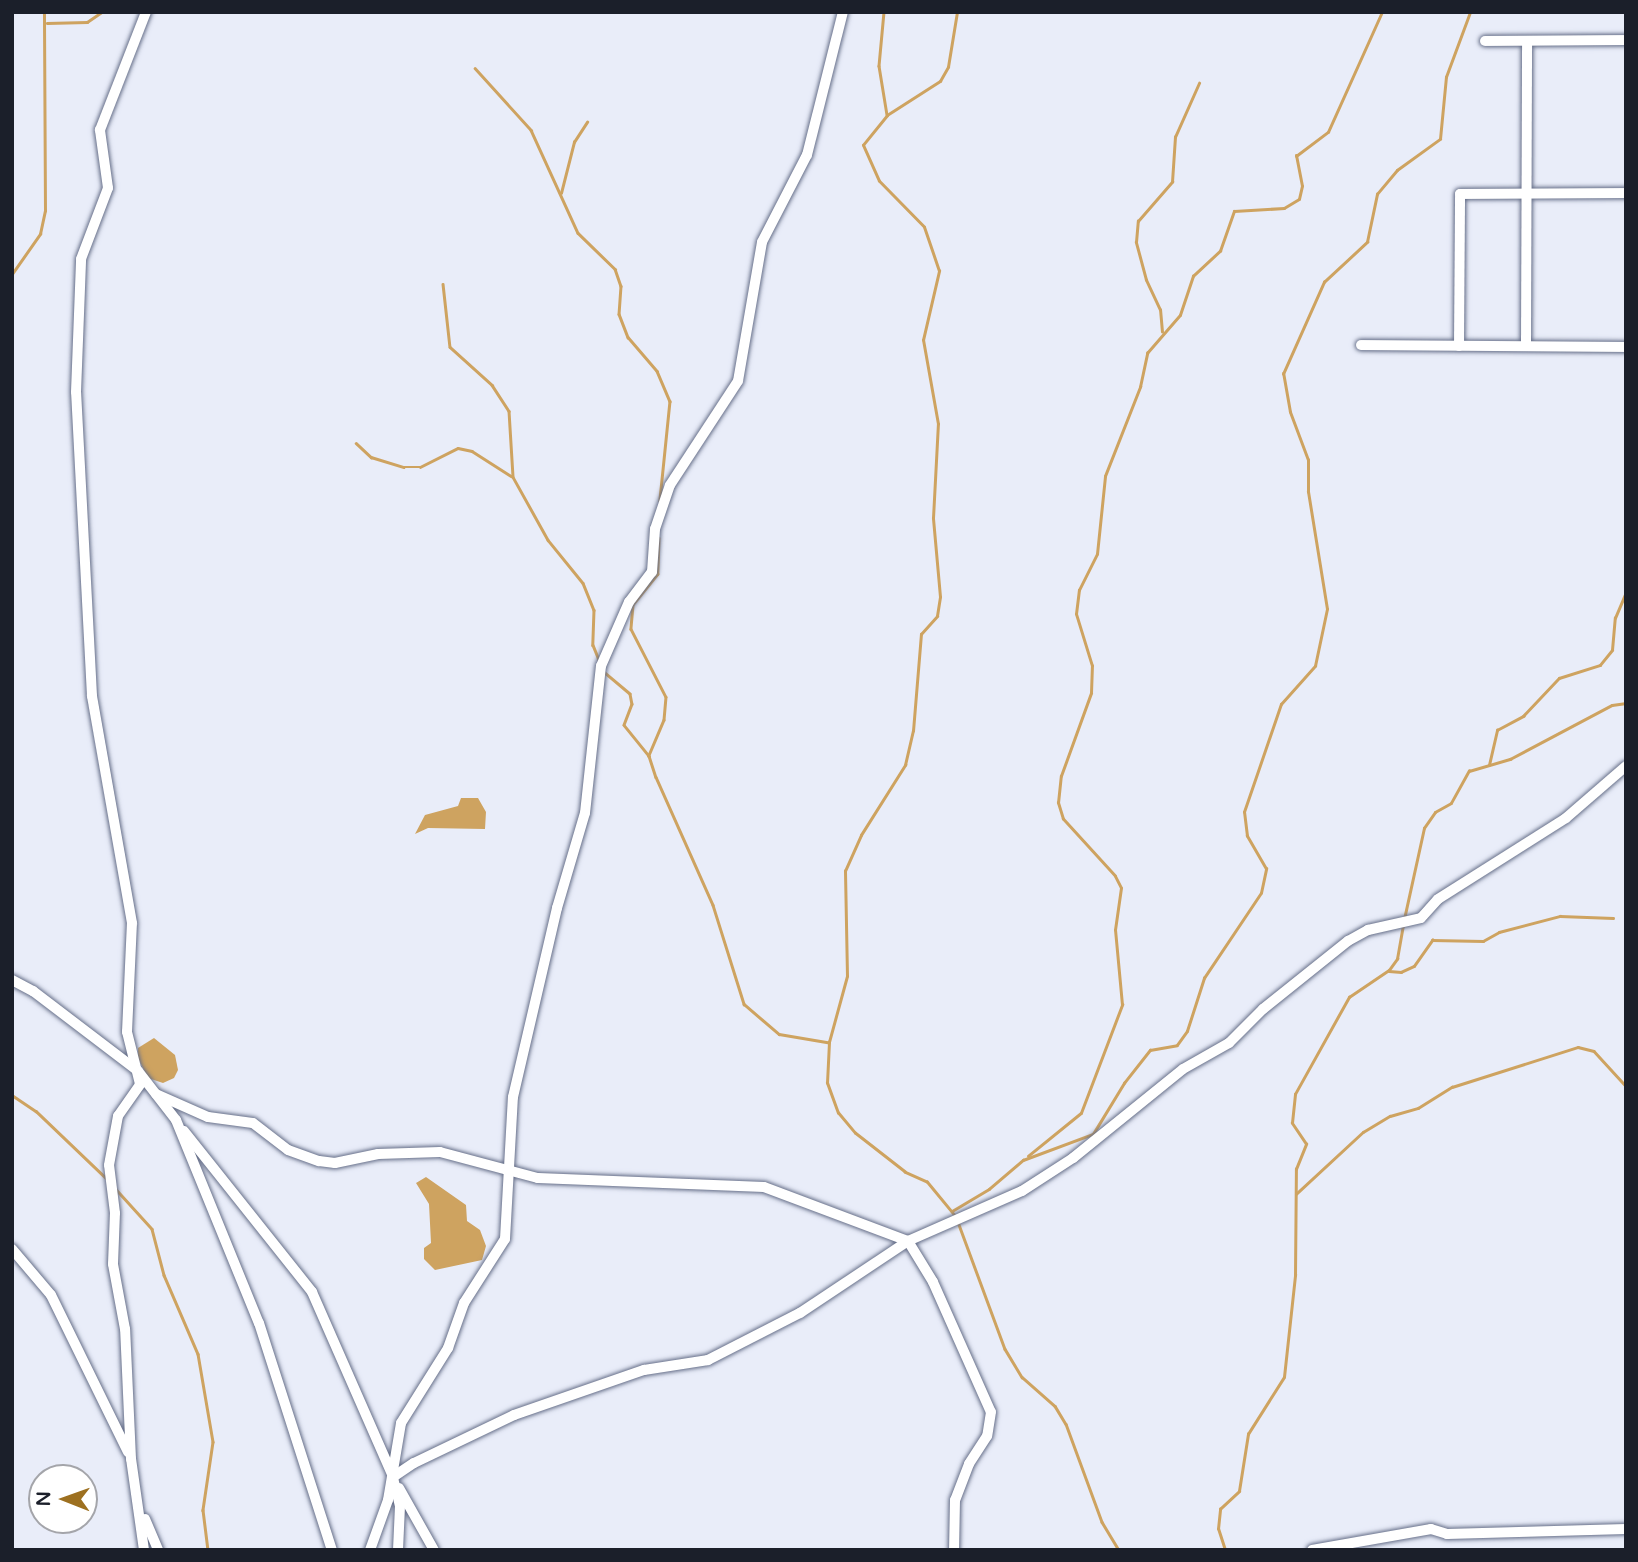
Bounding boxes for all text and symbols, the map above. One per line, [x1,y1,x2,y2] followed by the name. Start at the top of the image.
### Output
[28,1464,98,1534] north arrow
[33,1491,55,1506] text: N

